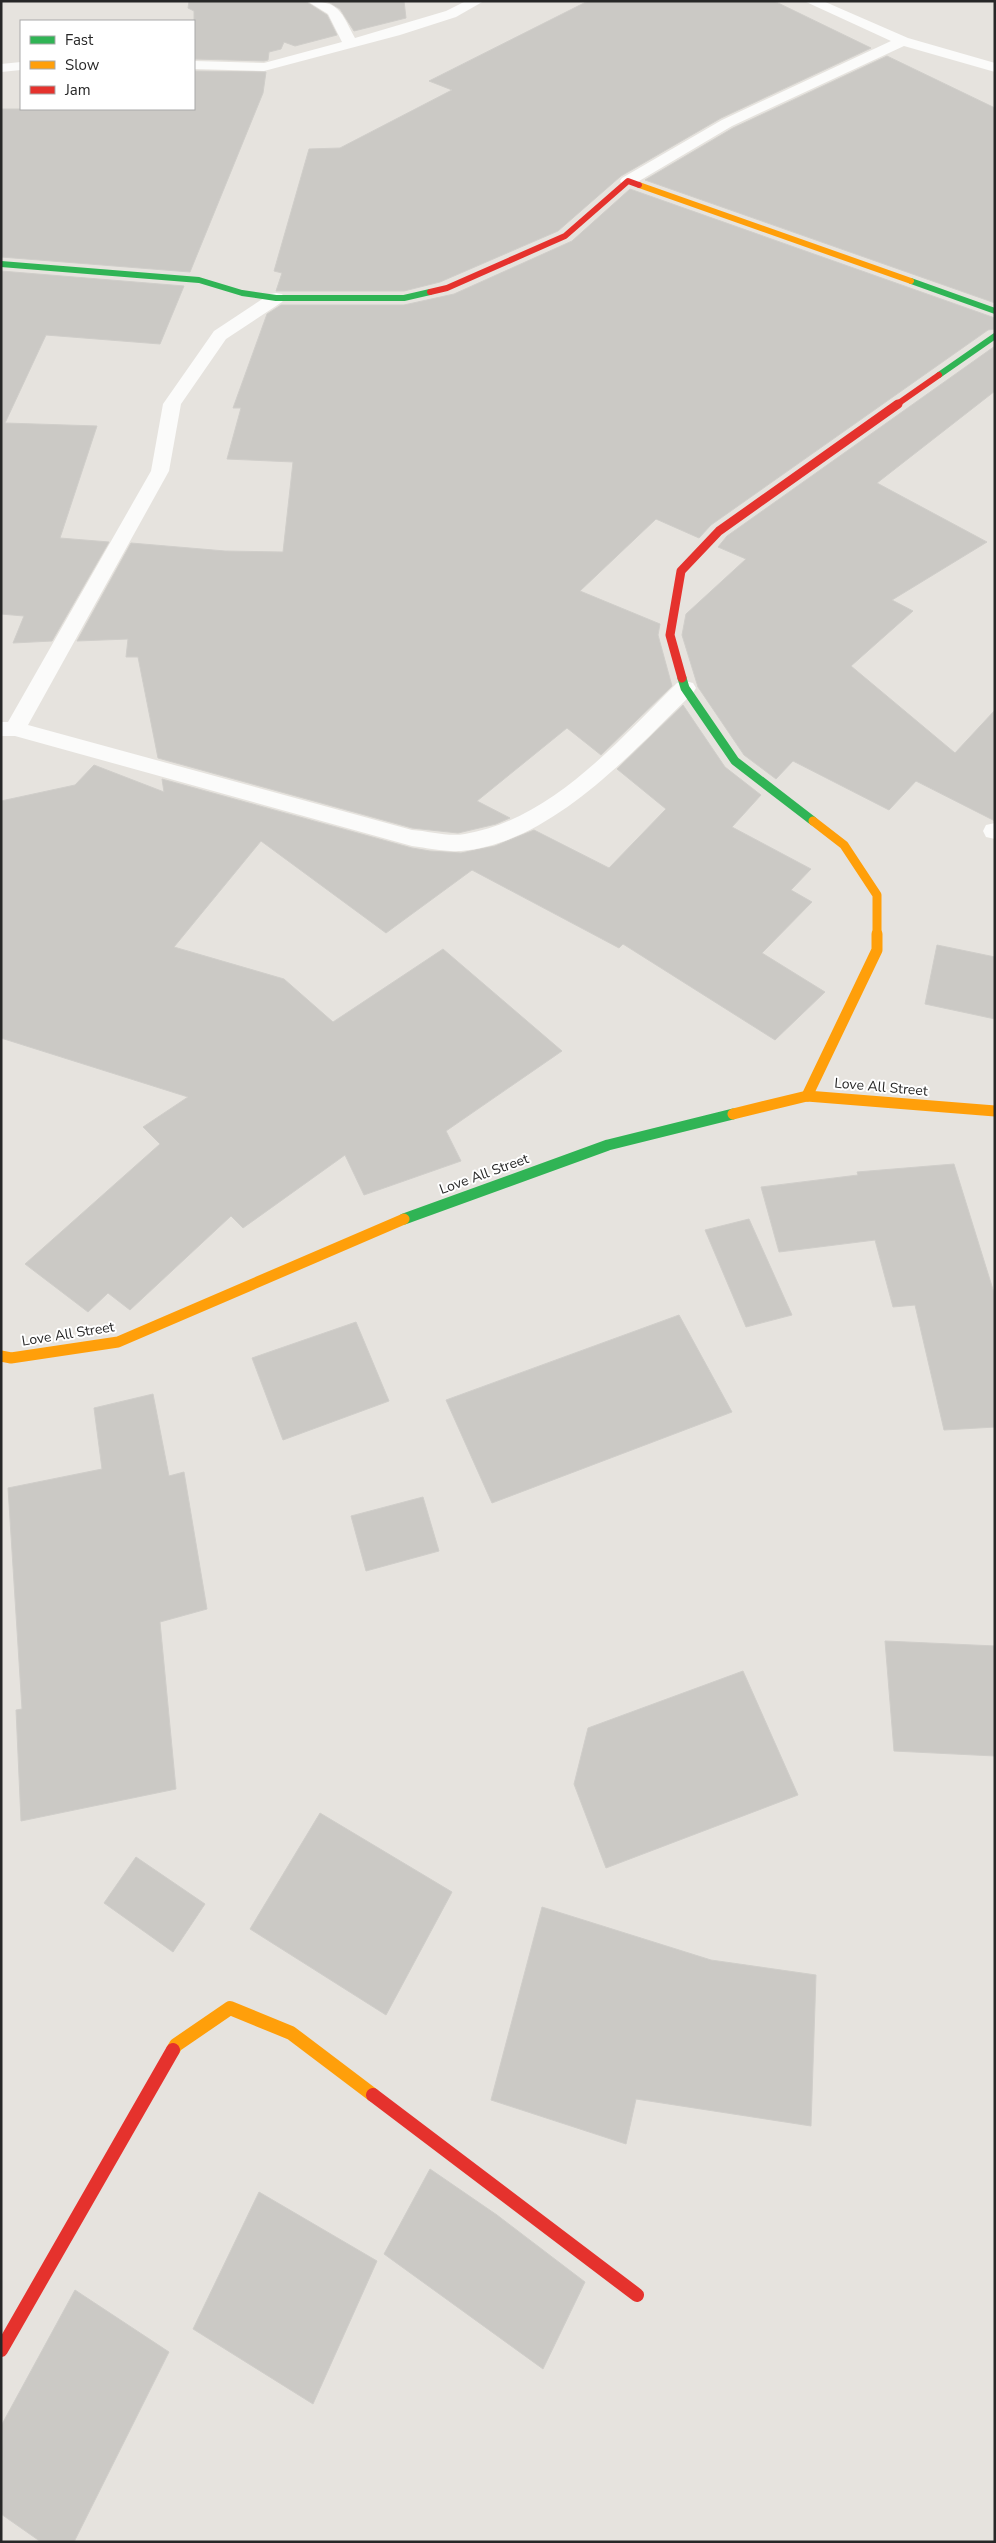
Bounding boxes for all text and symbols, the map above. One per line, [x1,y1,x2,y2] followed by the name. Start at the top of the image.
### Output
[20,20,195,110] legend
[65,30,94,50] text: Fast
[65,55,100,75] text: Slow
[64,80,91,100] text: Jam
[834,1073,929,1101] street label: Love All Street
[437,1149,531,1199] street label: Love All Street
[20,1317,116,1351] street label: Love All Street

